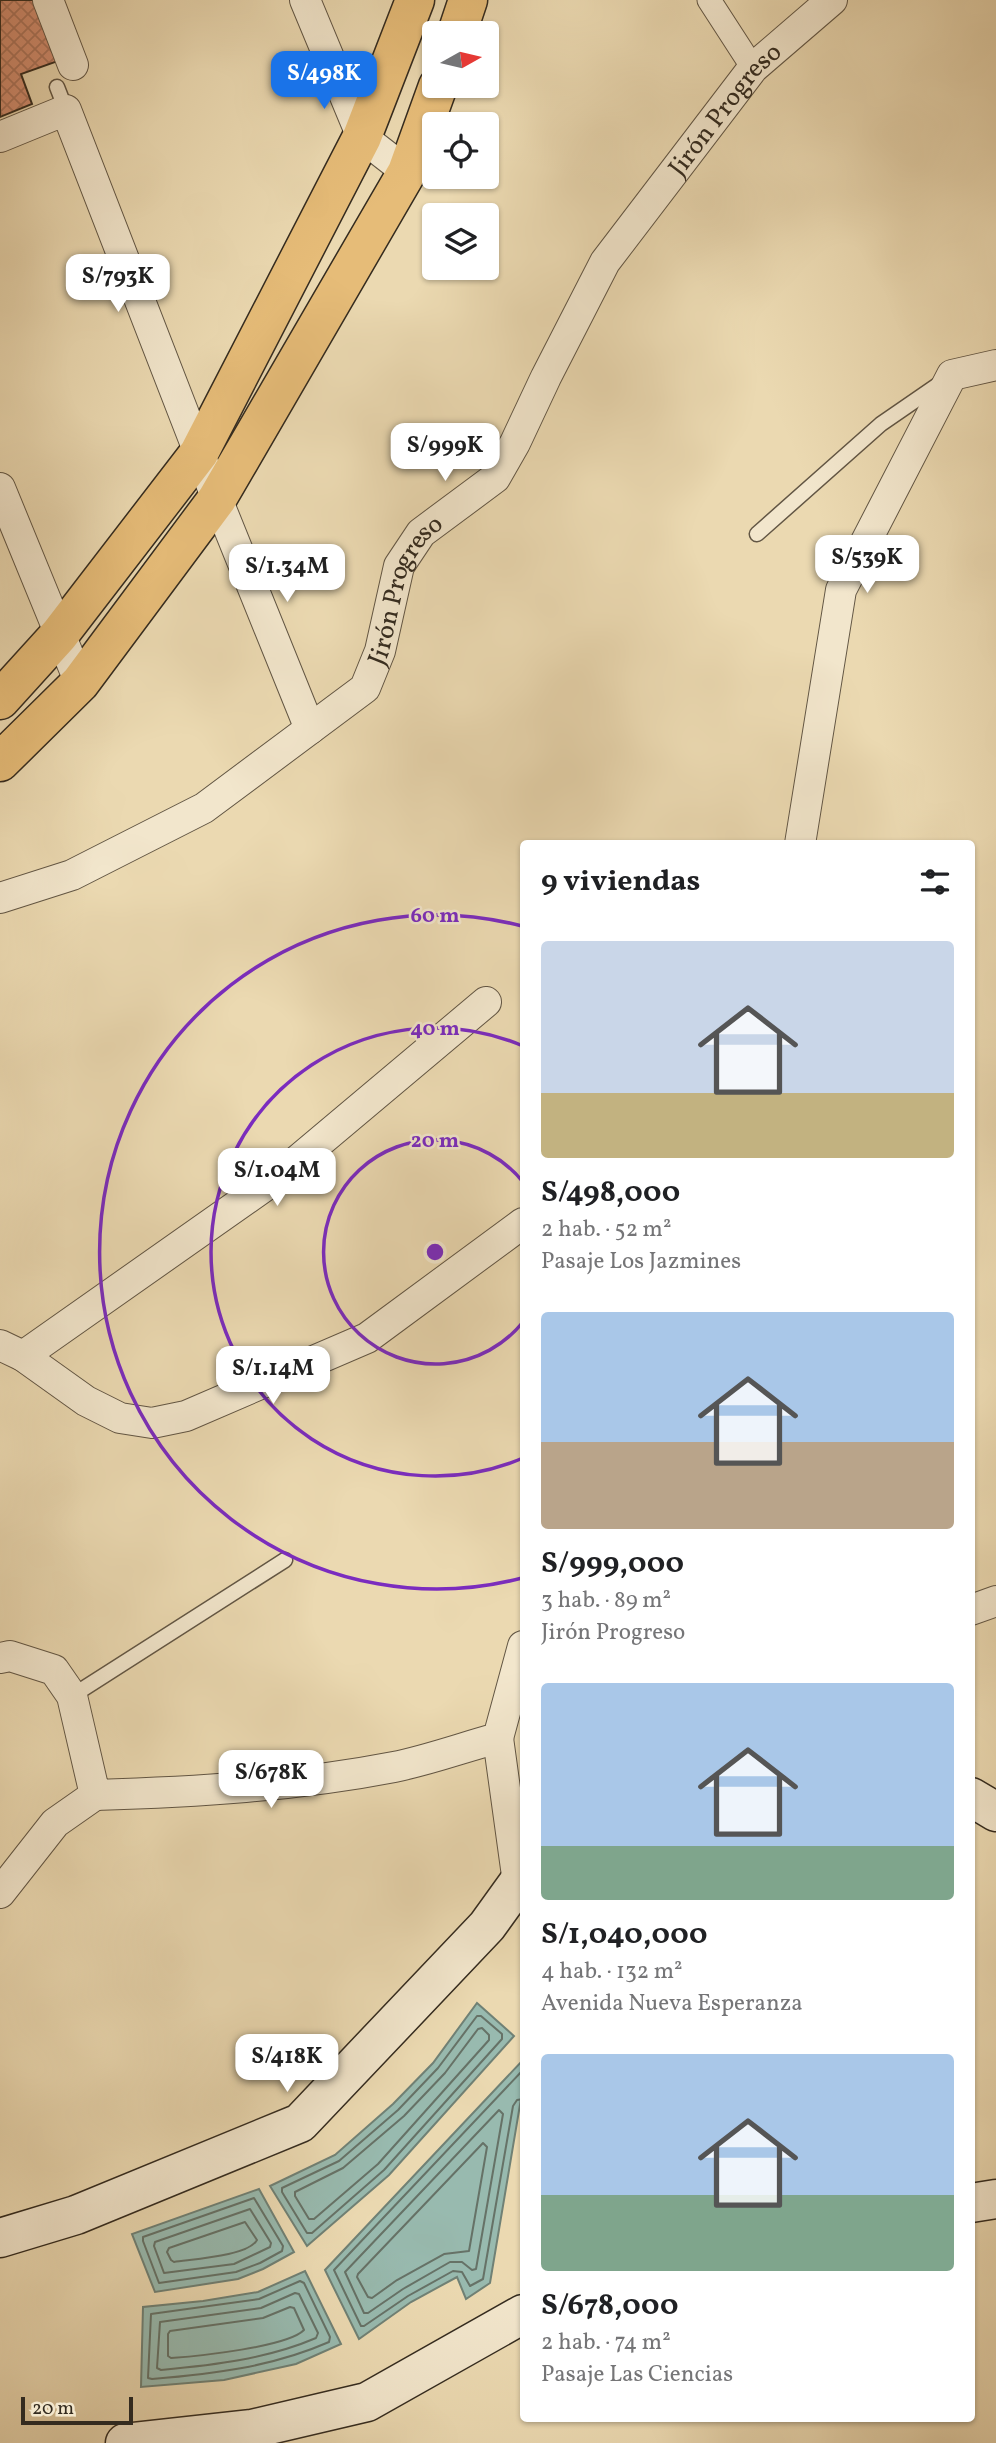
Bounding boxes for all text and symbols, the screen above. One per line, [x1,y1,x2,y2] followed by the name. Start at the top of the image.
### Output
[422,21,499,98] north arrow
[422,21,499,280] map controls
[661,35,790,185] street label: Jirón Progreso
[267,52,381,111] pin: S/498K
[287,58,361,90] text: S/498K
[422,112,499,189] button: locate
[422,203,499,280] button: layers
[61,254,175,314] pin: S/793K
[82,261,154,293] text: S/793K
[388,424,502,483] pin: S/999K
[407,430,483,462] text: S/999K
[360,507,451,671] street label: Jirón Progreso
[810,536,924,595] pin: S/539K
[831,542,903,574] text: S/539K
[222,544,352,604] pin: S/1.34M
[245,551,329,583] text: S/1.34M
[541,861,700,903] text: 9 viviendas
[916,863,954,901] icon: filters
[411,902,459,931] text: 60 m
[685,987,811,1113] icon: home
[410,1015,460,1044] text: 40 m
[411,1127,459,1156] text: 20 m
[212,1148,342,1208] pin: S/1.04M
[234,1155,320,1187] text: S/1.04M
[541,1172,680,1214] text: S/498,000
[541,1214,671,1246] text: 2 hab. · 52 m²
[423,1240,447,1264] centre of rings
[541,1246,741,1278] text: Pasaje Los Jazmines
[208,1346,338,1406] pin: S/1.14M
[232,1353,314,1385] text: S/1.14M
[685,1358,811,1484] icon: home
[541,1543,684,1585] text: S/999,000
[541,1585,671,1617] text: 3 hab. · 89 m²
[541,1617,685,1649] text: Jirón Progreso
[685,1729,811,1855] icon: home
[214,1750,328,1810] pin: S/678K
[235,1757,307,1789] text: S/678K
[541,1914,708,1956] text: S/1,040,000
[541,1956,683,1988] text: 4 hab. · 132 m²
[541,1988,803,2020] text: Avenida Nueva Esperanza
[230,2035,344,2094] pin: S/418K
[251,2041,323,2073] text: S/418K
[685,2100,811,2226] icon: home
[541,2285,678,2327] text: S/678,000
[541,2327,671,2359] text: 2 hab. · 74 m²
[541,2359,733,2391] text: Pasaje Las Ciencias
[21,2394,133,2426] scale bar
[32,2396,74,2422] text: 20 m

